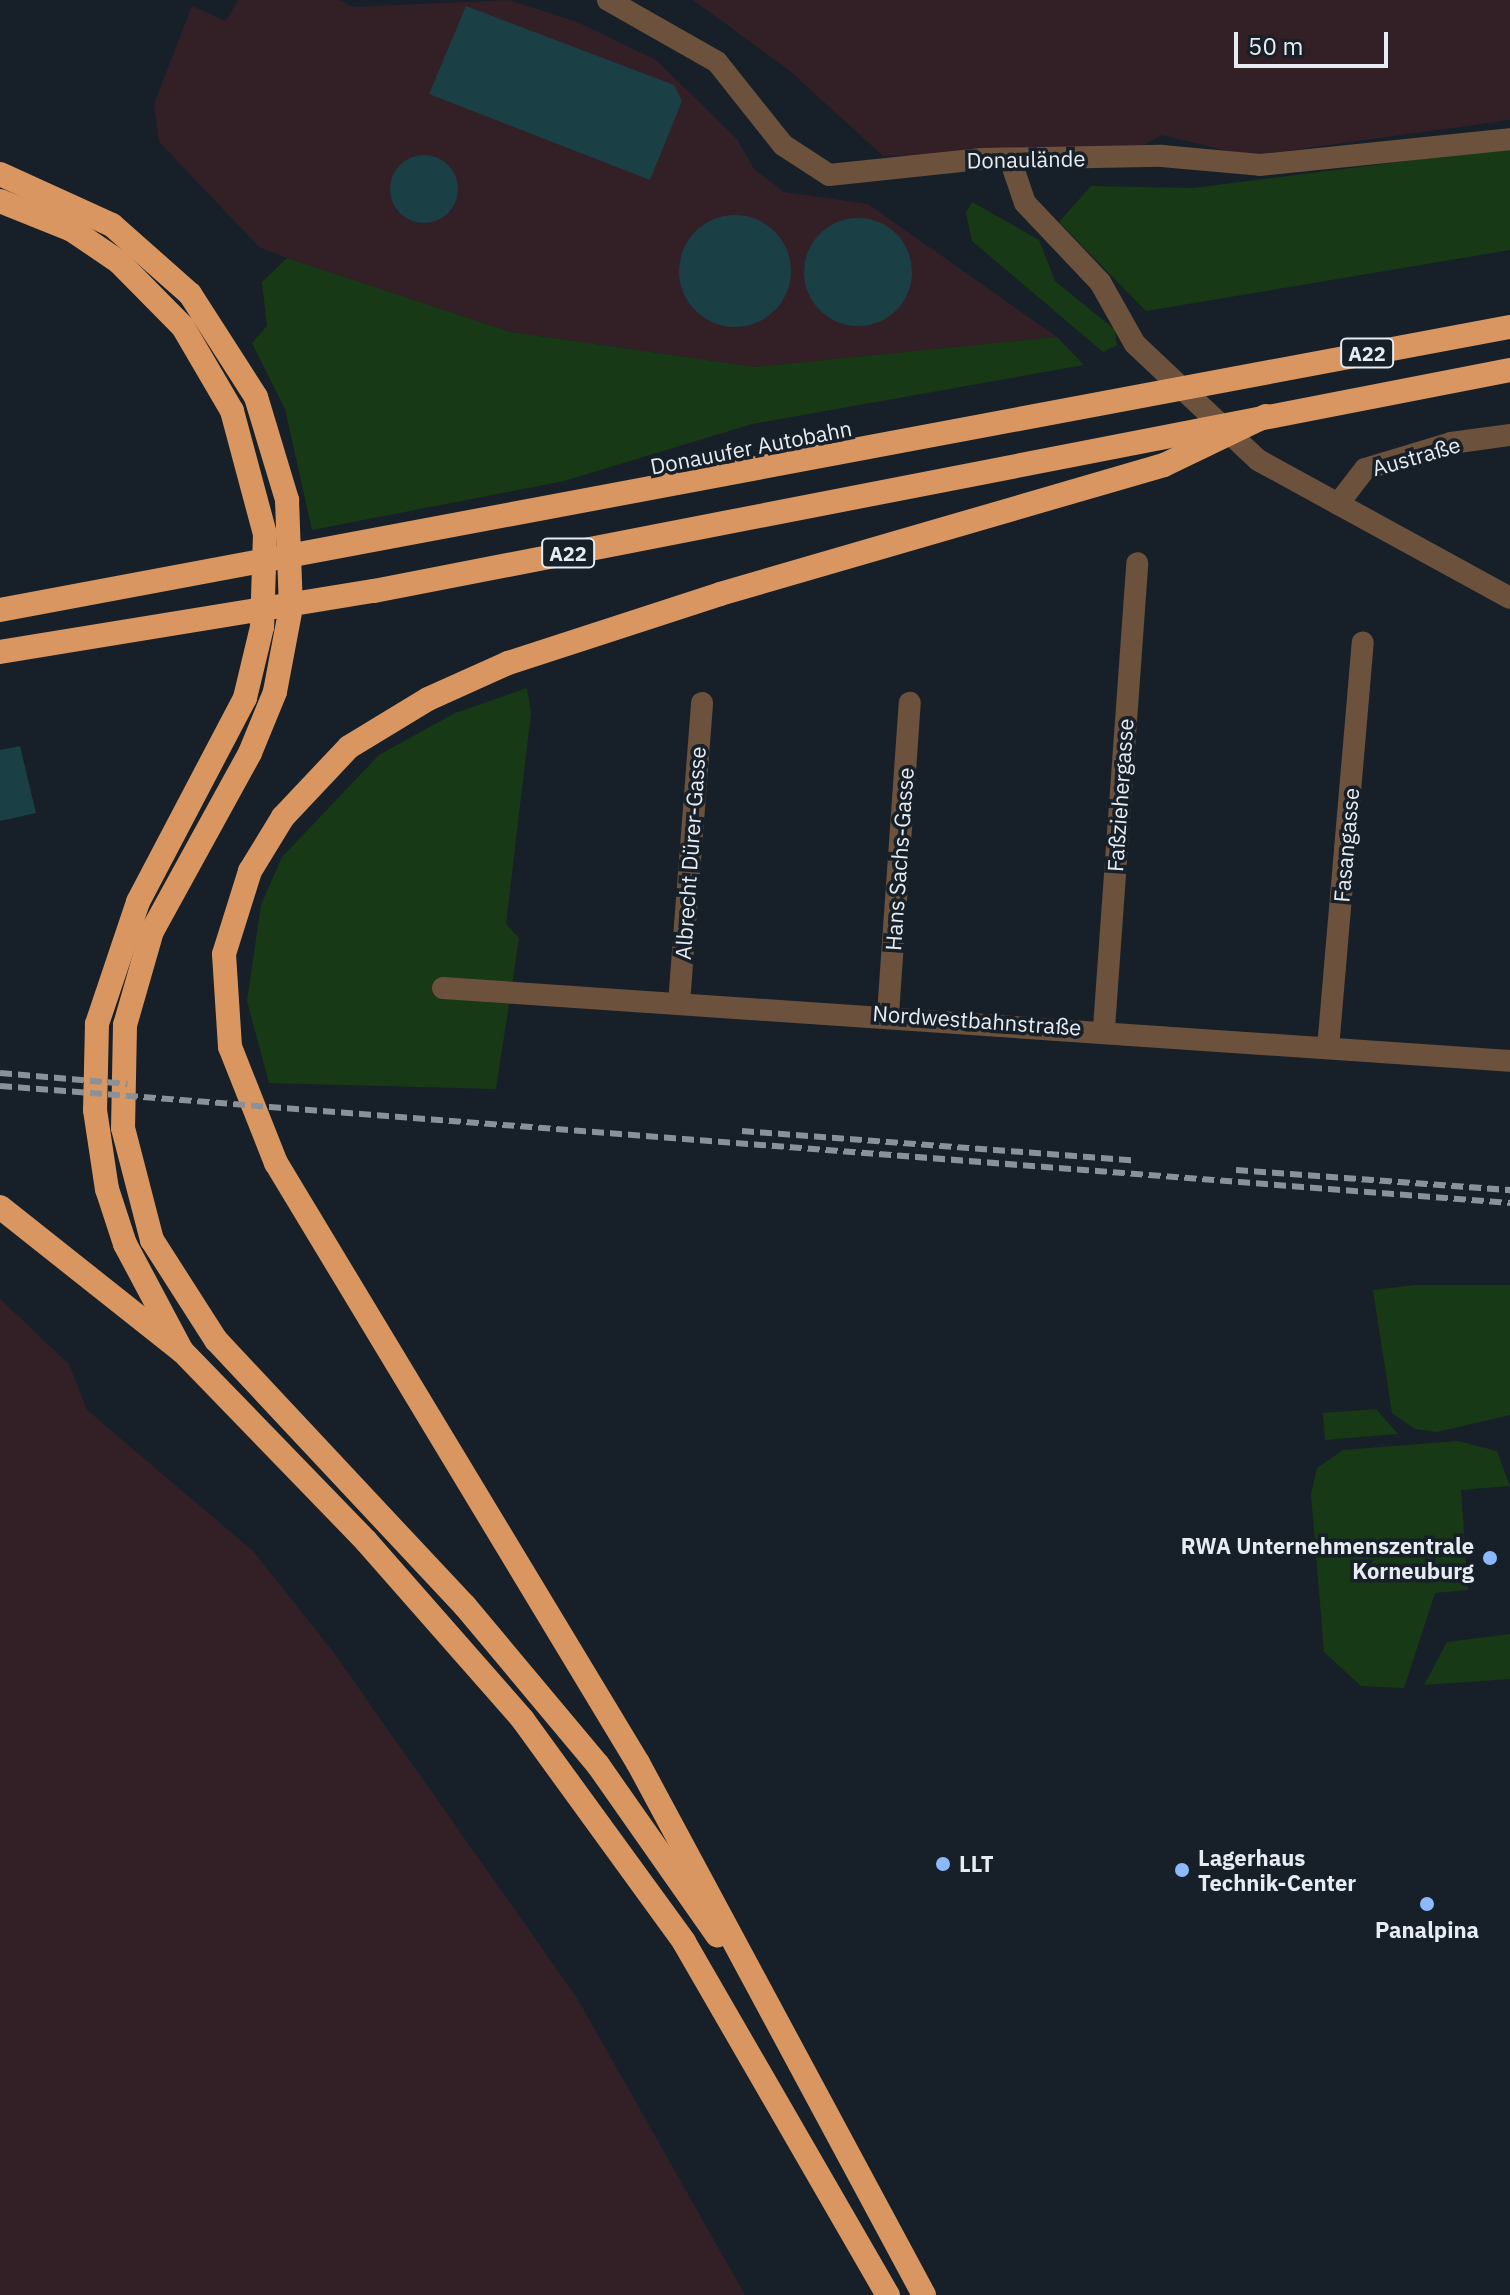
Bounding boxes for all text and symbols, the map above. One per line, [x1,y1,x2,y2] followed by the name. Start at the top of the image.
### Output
[1238,16,1392,66] scale bar
[1248,30,1303,62] text: 50 m
[966,145,1086,173] street label: Donaulände
[1339,337,1395,369] road number: A22
[648,415,854,479] street label: Donauufer Autobahn
[1369,431,1463,481] street label: Austraße
[540,537,596,569] road number: A22
[1101,717,1139,873] street label: Faßziehergasse
[669,745,711,961] street label: Albrecht Dürer-Gasse
[879,766,919,952] street label: Hans Sachs-Gasse
[1328,787,1364,903] street label: Fasangasse
[872,1000,1082,1040] street label: Nordwestbahnstraße
[1181,1532,1474,1584] place label: RWA Unternehmenszentrale Korneuburg
[1481,1549,1499,1567] marker: RWA Unternehmenszentrale Korneuburg
[1198,1844,1356,1896] place label: Lagerhaus Technik-Center
[959,1851,994,1877] place label: LLT
[934,1855,952,1873] marker: LLT
[1173,1861,1191,1879] marker: Lagerhaus Technik-Center
[1418,1895,1436,1913] marker: Panalpina
[1375,1917,1479,1943] place label: Panalpina

